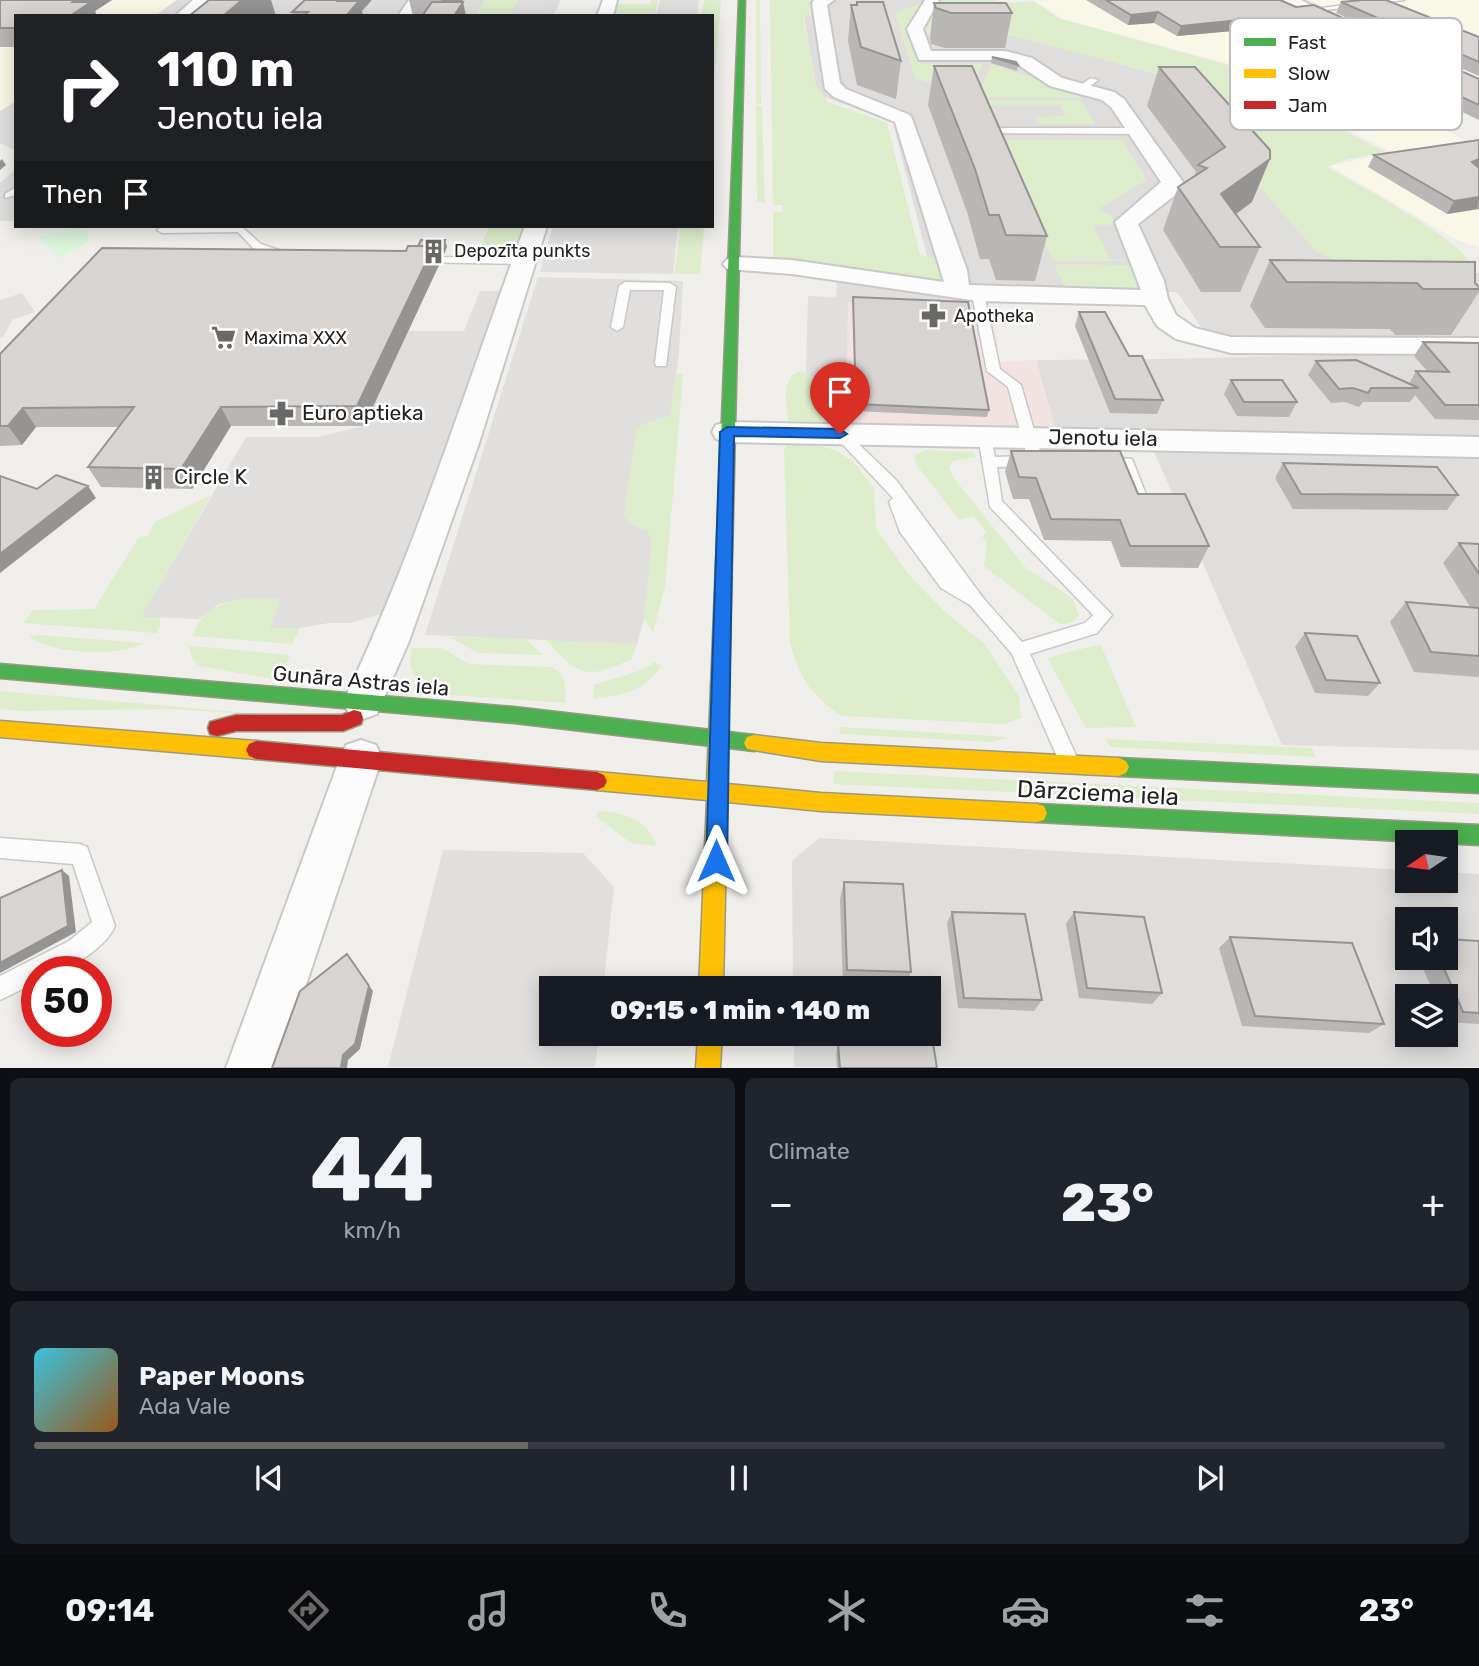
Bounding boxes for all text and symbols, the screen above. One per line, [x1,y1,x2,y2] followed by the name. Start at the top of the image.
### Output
[1230,18,1462,130] legend
[1288,31,1327,54] text: Fast
[157,40,294,98] text: 110 m
[42,42,133,133] icon: right
[1288,62,1330,85] text: Slow
[1288,94,1327,117] text: Jam
[157,99,324,137] text: Jenotu iela
[117,175,155,213] icon: arrive
[42,179,103,210] text: Then
[420,237,448,265] building icon: Depozīta punkts
[454,240,590,262] place label: Depozīta punkts
[920,302,948,330] pharmacy icon: Apotheka
[954,305,1034,327] place label: Apotheka
[210,324,238,352] supermarket icon: Maxima XXX
[244,327,347,349] place label: Maxima XXX
[810,362,870,434] pin
[821,373,859,411] icon: arrive
[268,399,296,427] pharmacy icon: Euro aptieka
[302,400,423,425] place label: Euro aptieka
[1048,424,1158,451] street label: Jenotu iela
[140,463,168,491] building icon: Circle K
[174,464,247,489] place label: Circle K
[272,660,450,701] street label: Gunāra Astras iela
[1016,775,1180,811] street label: Dārzciema iela
[679,824,753,898] position arrow
[1395,830,1458,892] north arrow
[1395,830,1458,1047] map controls
[1395,907,1458,970] button: sound
[21,956,112,1047] speed limit sign: 50
[1395,984,1458,1047] button: layers
[610,995,870,1026] text: 09:15 · 1 min · 140 m
[310,1116,434,1224] text: 44
[769,1137,850,1165] text: Climate
[1061,1172,1154,1234] text: 23°
[769,1181,793,1227] text: −
[1421,1181,1445,1227] text: +
[344,1216,401,1244] text: km/h
[139,1361,305,1392] text: Paper Moons
[139,1392,231,1420] text: Ada Vale
[250,1459,288,1497] icon: previous
[720,1459,758,1497] icon: pause
[1191,1459,1229,1497] icon: next
[284,1586,333,1635] icon: directions
[464,1586,513,1635] icon: music
[643,1586,692,1635] icon: phone
[822,1586,871,1635] icon: climate
[1001,1586,1050,1635] icon: car
[1180,1586,1229,1635] icon: filters
[65,1591,154,1629] text: 09:14
[1359,1591,1414,1629] text: 23°

